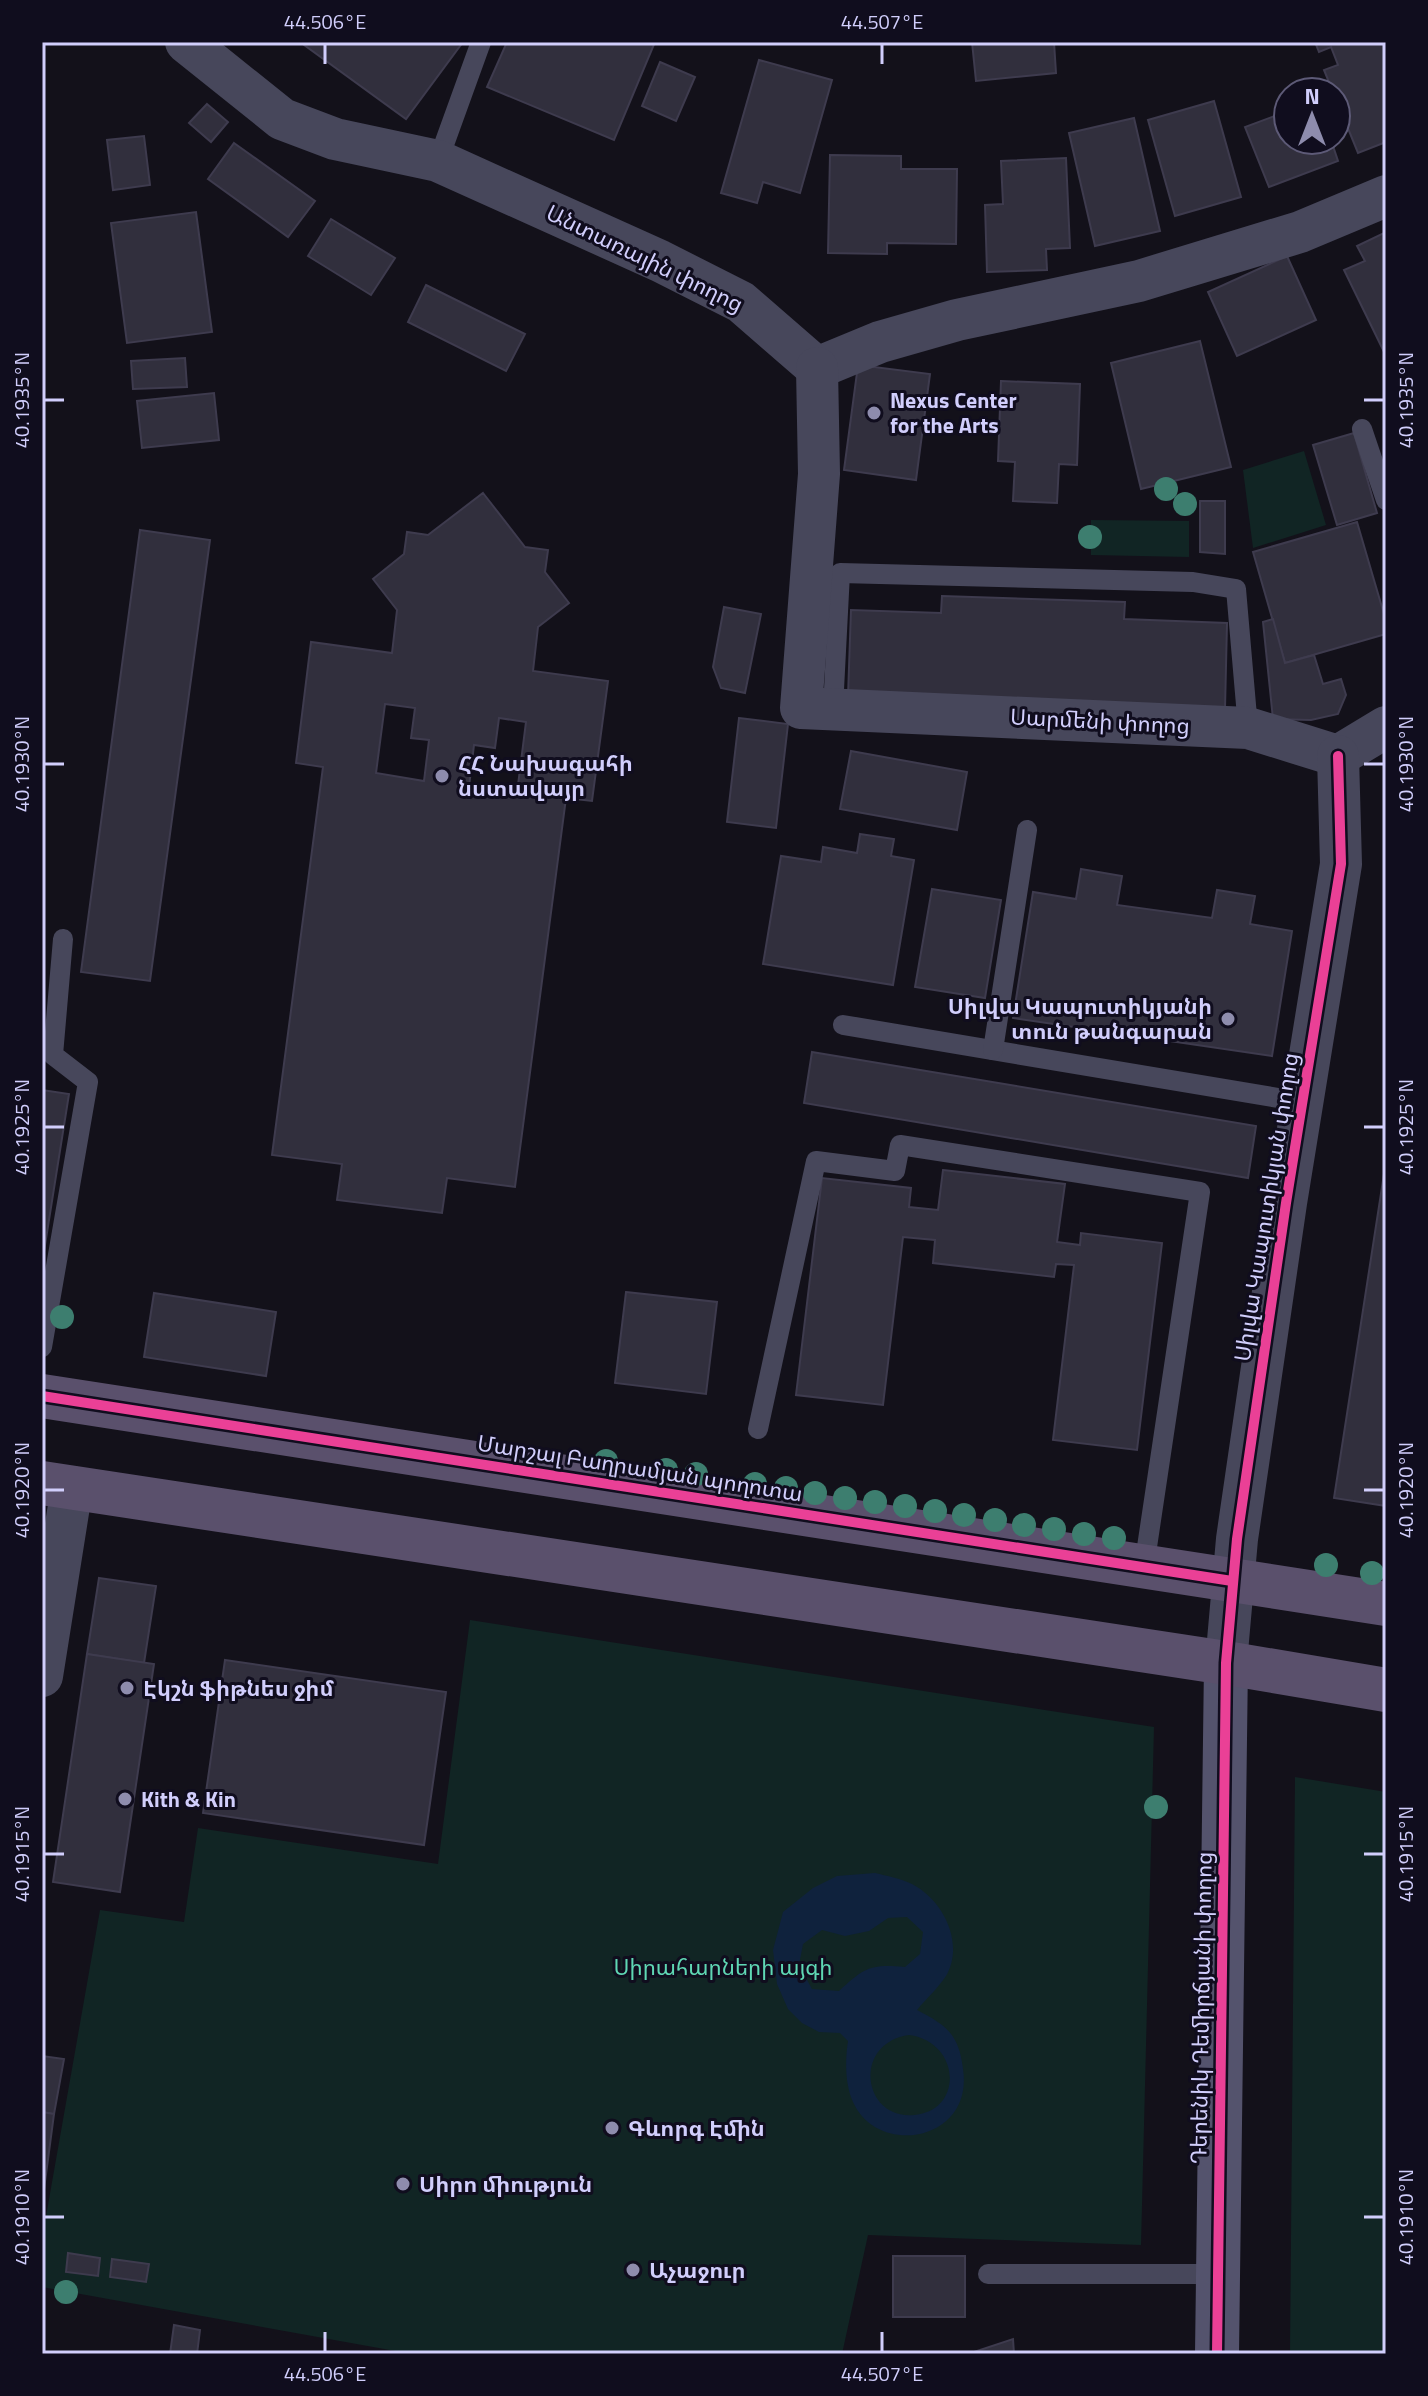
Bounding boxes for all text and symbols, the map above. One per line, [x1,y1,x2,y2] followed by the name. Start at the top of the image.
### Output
[284,6,366,37] text: 44.506°E
[841,6,923,37] text: 44.507°E
[1272,76,1352,156] north arrow
[1304,79,1320,113] text: N
[541,195,749,321] street label: Անտառային փողոց
[6,352,37,448] text: 40.1935°N
[1390,352,1421,448] text: 40.1935°N
[890,383,1017,442] place label: Nexus Center for the Arts
[865,404,883,422] marker: Nexus Center for the Arts
[1009,699,1191,743] street label: Սարմենի փողոց
[6,716,37,812] text: 40.1930°N
[1390,716,1421,812] text: 40.1930°N
[458,746,633,805] place label: ՀՀ Նախագահի նստավայր
[433,767,451,785] marker: ՀՀ Նախագահի նստավայր
[948,989,1212,1048] place label: Սիլվա Կապուտիկյանի տուն թանգարան
[1219,1010,1237,1028] marker: Սիլվա Կապուտիկյանի տուն թանգարան
[1225,1050,1307,1364] street label: Սիլվա Կապուտիկյան փողոց
[6,1079,37,1175] text: 40.1925°N
[1390,1079,1421,1175] text: 40.1925°N
[475,1425,805,1511] street label: Մարշալ Բաղրամյան պողոտա
[6,1442,37,1538] text: 40.1920°N
[1390,1442,1421,1538] text: 40.1920°N
[143,1671,334,1705] place label: Էկշն ֆիթնես ջիմ
[118,1679,136,1697] marker: Էկշն ֆիթնես ջիմ
[141,1782,236,1816] place label: Kith & Kin
[116,1790,134,1808] marker: Kith & Kin
[6,1806,37,1902] text: 40.1915°N
[1390,1806,1421,1902] text: 40.1915°N
[1181,1851,1221,2165] street label: Դերենիկ Դեմիրճյանի փողոց
[614,1950,832,1984] park label: Սիրահարների այգի
[628,2111,765,2145] place label: Գևորգ Էմին
[603,2119,621,2137] marker: Գևորգ Էմին
[419,2167,592,2201] place label: Սիրո միություն
[6,2169,37,2265] text: 40.1910°N
[1390,2169,1421,2265] text: 40.1910°N
[394,2175,412,2193] marker: Սիրո միություն
[649,2253,746,2287] place label: Աչաջուր
[624,2261,642,2279] marker: Աչաջուր
[284,2358,366,2389] text: 44.506°E
[841,2358,923,2389] text: 44.507°E

